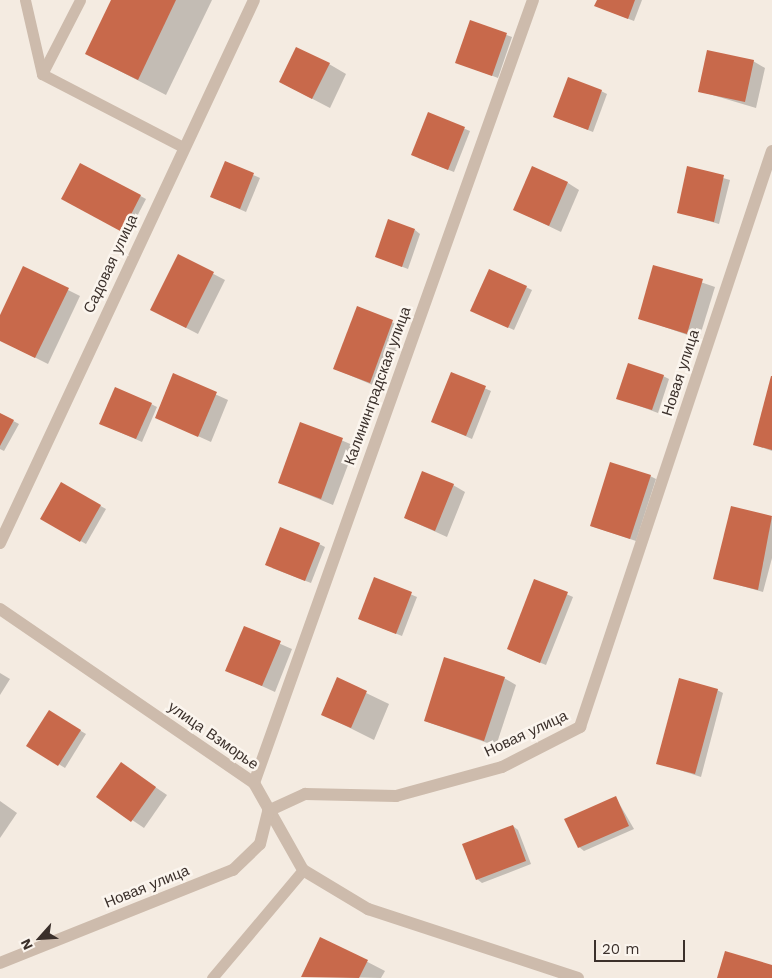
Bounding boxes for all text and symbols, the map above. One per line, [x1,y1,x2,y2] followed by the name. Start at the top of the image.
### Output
[80,212,142,316] street label: Садовая улица
[341,304,415,468] street label: Калининградская улица
[659,328,703,418] street label: Новая улица
[164,698,262,774] street label: улица Взморье
[482,707,570,761] street label: Новая улица
[102,862,192,912] street label: Новая улица
[15,913,65,963] north arrow
[597,930,688,962] scale bar
[17,936,36,953] text: N
[602,940,640,958] text: 20 m

